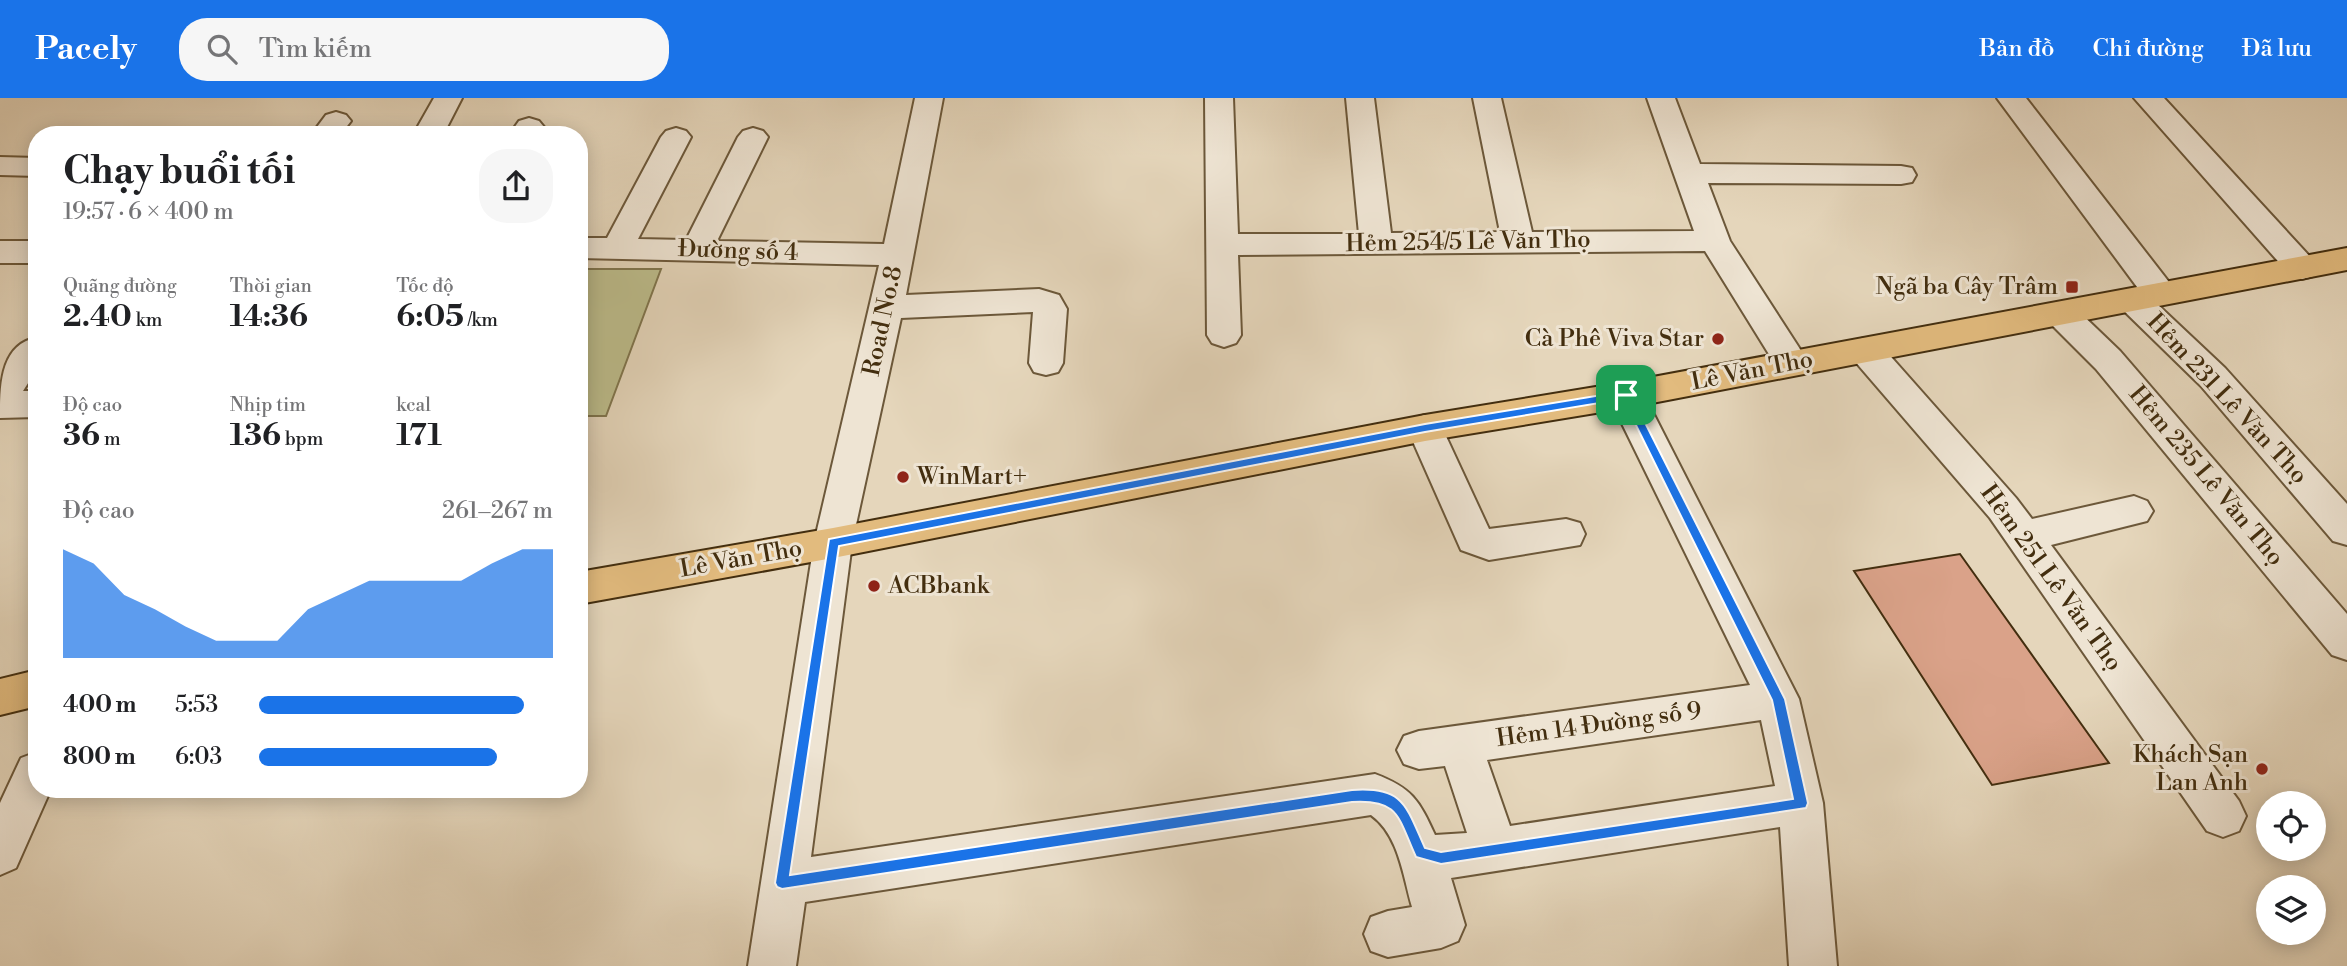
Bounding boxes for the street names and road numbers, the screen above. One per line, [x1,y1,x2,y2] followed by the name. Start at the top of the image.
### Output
[1345,225,1591,259] street label: Hẻm 254/5 Lê Văn Thọ
[677,234,799,268] street label: Đường số 4
[857,263,909,379] street label: Road No.8
[2140,307,2314,491] street label: Hẻm 231 Lê Văn Thọ
[1688,344,1816,398] street label: Lê Văn Thọ
[2122,380,2290,572] street label: Hẻm 235 Lê Văn Thọ
[1973,479,2129,677] street label: Hẻm 251 Lê Văn Thọ
[677,533,805,585] street label: Lê Văn Thọ
[1494,696,1704,754] street label: Hẻm 14 Đường số 9

